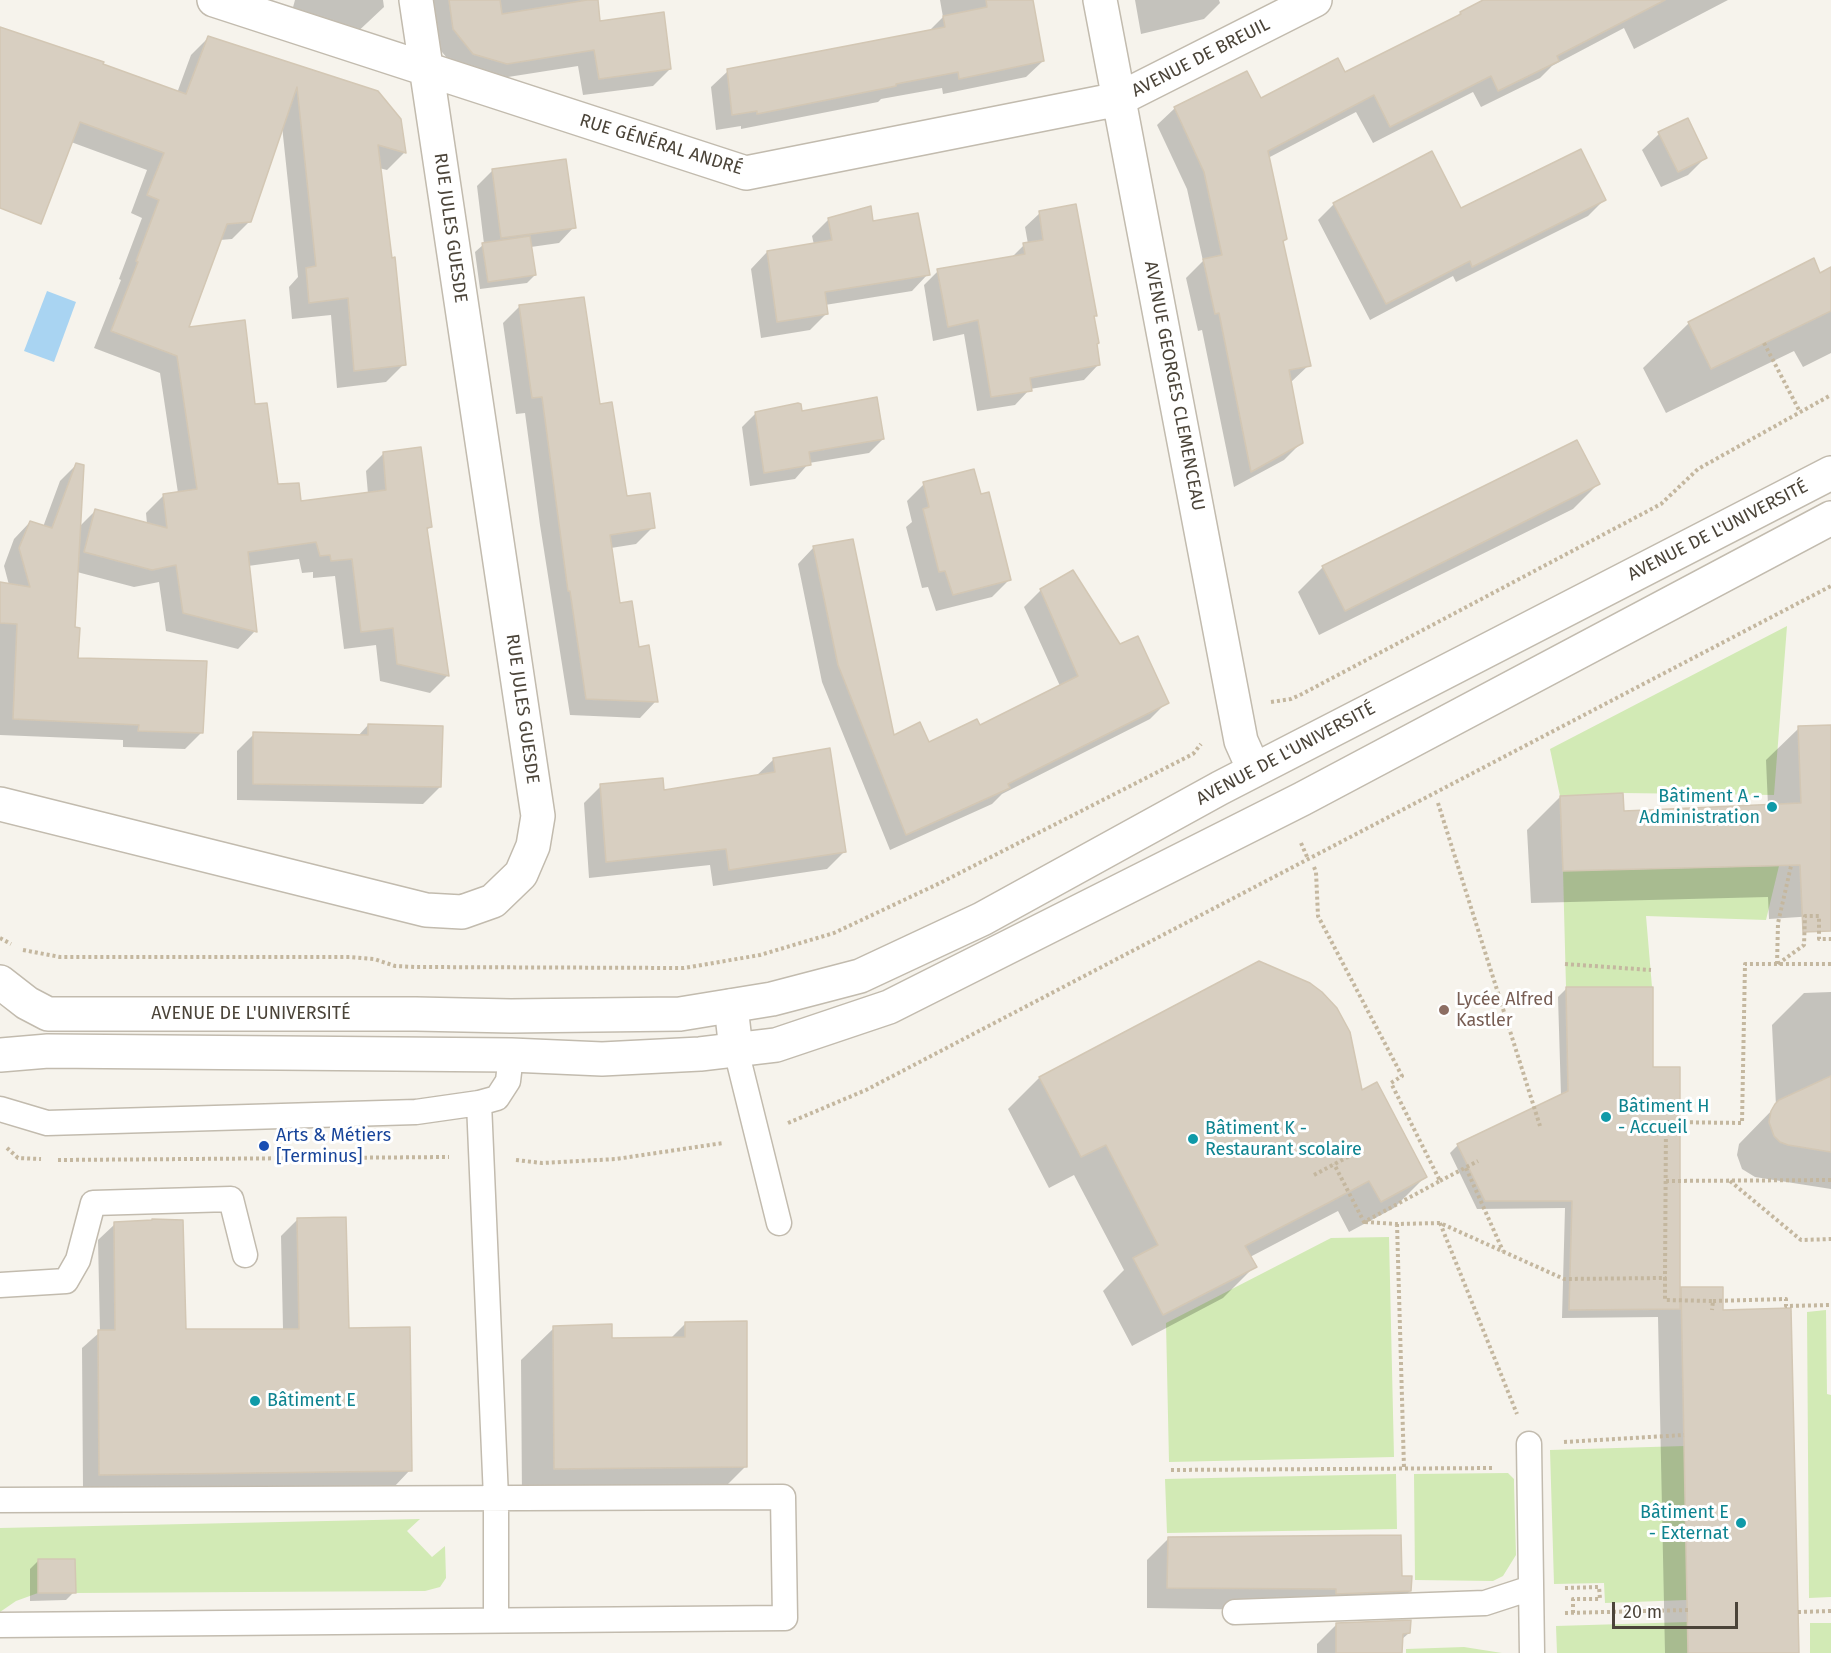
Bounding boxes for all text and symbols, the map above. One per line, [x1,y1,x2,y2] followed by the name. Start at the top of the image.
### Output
[1128,14,1274,102] street label: AVENUE DE BREUIL
[577,110,745,180] street label: RUE GÉNÉRAL ANDRÉ
[429,152,471,304] street label: RUE JULES GUESDE
[1139,259,1209,513] street label: AVENUE GEORGES CLEMENCEAU
[1624,476,1812,586] street label: AVENUE DE L'UNIVERSITÉ
[501,633,543,785] street label: RUE JULES GUESDE
[1193,698,1379,810] street label: AVENUE DE L'UNIVERSITÉ
[1639,786,1760,828] place label: Bâtiment A - Administration
[1765,800,1779,814] marker: Bâtiment A - Administration
[1456,989,1554,1032] place label: Lycée Alfred Kastler
[151,1003,351,1025] street label: AVENUE DE L'UNIVERSITÉ
[1437,1003,1451,1017] marker: Lycée Alfred Kastler
[1618,1096,1710,1138] place label: Bâtiment H - Accueil
[1599,1110,1613,1124] marker: Bâtiment H - Accueil
[1205,1118,1362,1160] place label: Bâtiment K - Restaurant scolaire
[276,1125,391,1168] place label: Arts & Métiers [Terminus]
[1186,1132,1200,1146] marker: Bâtiment K - Restaurant scolaire
[257,1139,271,1153] marker: Arts & Métiers [Terminus]
[267,1390,356,1412] place label: Bâtiment E
[248,1394,262,1408] marker: Bâtiment E
[1640,1502,1729,1544] place label: Bâtiment E - Externat
[1734,1516,1748,1530] marker: Bâtiment E - Externat
[1615,1590,1741,1628] scale bar
[1623,1601,1662,1623] text: 20 m

